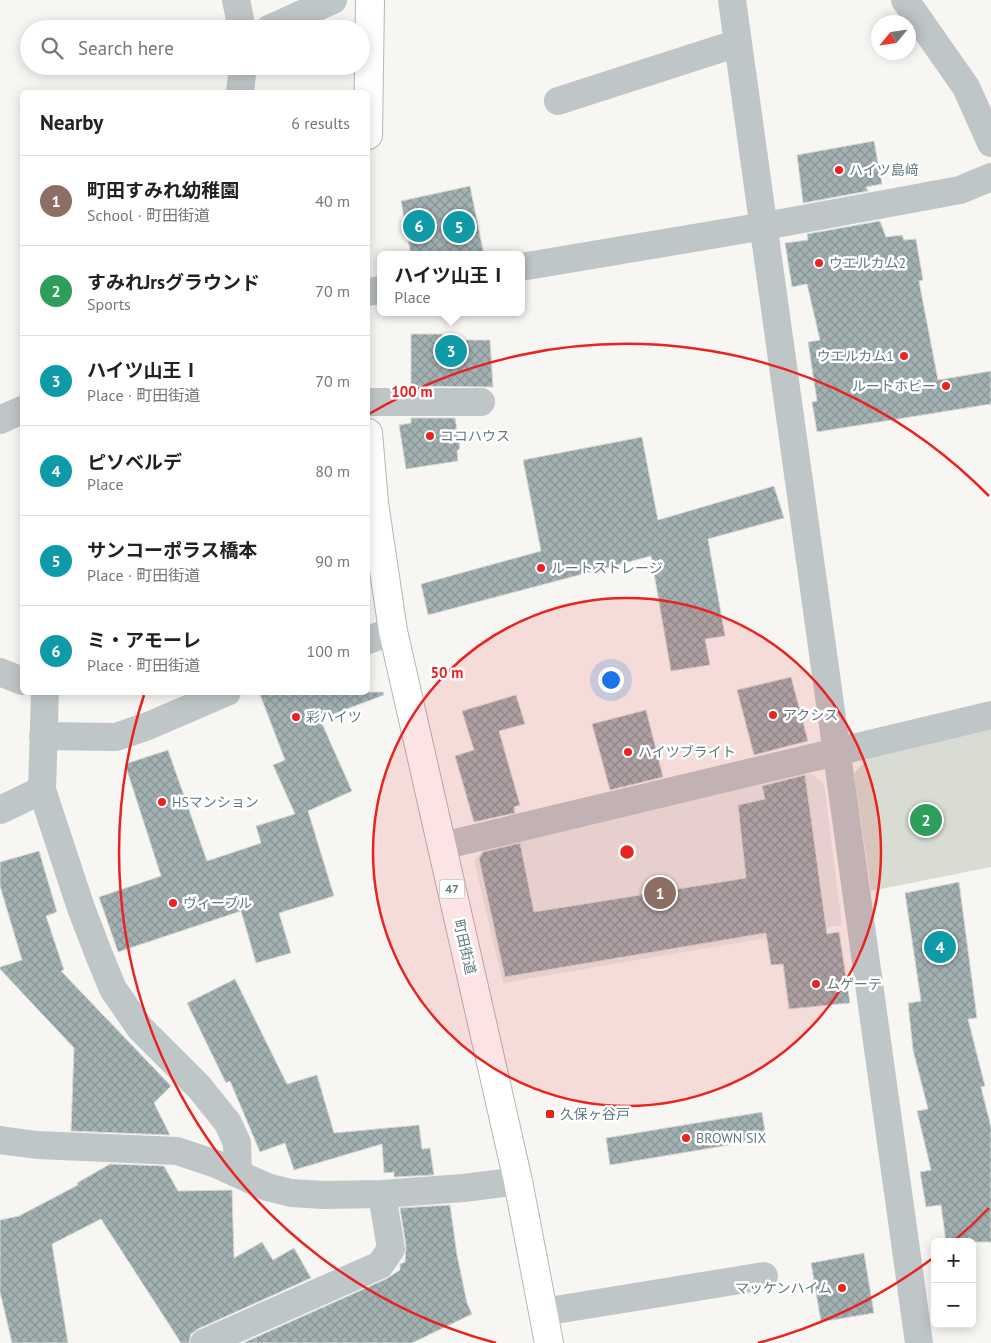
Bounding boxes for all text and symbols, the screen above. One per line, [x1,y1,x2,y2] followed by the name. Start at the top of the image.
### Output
[871,15,916,60] north arrow
[20,20,370,75] search box
[38,34,66,62] icon: search
[78,36,174,60] text: Search here
[40,109,103,136] text: Nearby
[291,113,350,133] text: 6 results
[849,161,919,179] place label: ハイツ島﨑
[833,164,845,176] marker: ハイツ島﨑
[87,178,239,202] text: 町田すみれ幼稚園
[51,191,61,211] text: 1
[315,191,350,211] text: 40 m
[87,205,210,225] text: School · 町田街道
[403,207,435,245] pin: 6
[443,208,475,246] pin: 5
[377,251,525,316] popup
[829,254,906,272] place label: ウエルカム2
[813,257,825,269] marker: ウエルカム2
[394,263,508,287] text: ハイツ山王Ⅰ
[87,270,260,294] text: すみれJrsグラウンド
[51,281,61,301] text: 2
[315,281,350,301] text: 70 m
[394,287,431,307] text: Place
[87,294,131,314] text: Sports
[435,332,467,370] pin: 3
[817,347,894,365] place label: ウエルカム1
[898,350,910,362] marker: ウエルカム1
[87,358,201,382] text: ハイツ山王Ⅰ
[51,371,61,391] text: 3
[315,371,350,391] text: 70 m
[852,377,936,395] place label: ルートホビー
[940,380,952,392] marker: ルートホビー
[391,382,433,401] text: 100 m
[87,385,200,405] text: Place · 町田街道
[440,427,510,445] place label: ココハウス
[424,430,436,442] marker: ココハウス
[87,450,182,474] text: ピソベルデ
[51,461,61,481] text: 4
[315,461,350,481] text: 80 m
[87,474,124,494] text: Place
[87,538,258,562] text: サンコーポラス橋本
[51,551,61,571] text: 5
[315,551,350,571] text: 90 m
[551,559,663,577] place label: ルートストレージ
[535,562,547,574] marker: ルートストレージ
[87,565,200,585] text: Place · 町田街道
[87,628,201,652] text: ミ・アモーレ
[51,641,61,661] text: 6
[307,641,350,661] text: 100 m
[87,655,200,675] text: Place · 町田街道
[431,663,463,682] text: 50 m
[598,667,624,693] your location
[783,706,838,724] place label: アクシス
[306,708,362,726] place label: 彩ハイツ
[767,709,779,721] marker: アクシス
[290,711,302,723] marker: 彩ハイツ
[638,743,736,761] place label: ハイツブライト
[622,746,634,758] marker: ハイツブライト
[172,793,259,811] place label: HSマンション
[156,796,168,808] marker: HSマンション
[910,801,942,839] pin: 2
[618,843,636,861] centre of rings
[644,874,676,912] pin: 1
[440,880,464,899] road number: 47
[183,894,252,912] place label: ヴィーブル
[167,897,179,909] marker: ヴィーブル
[450,918,480,976] street label: 町田街道
[924,928,956,966] pin: 4
[826,975,882,993] place label: ムゲーテ
[810,978,822,990] marker: ムゲーテ
[560,1105,630,1123] place label: 久保ヶ谷戸
[544,1108,556,1120] marker: 久保ヶ谷戸
[696,1129,766,1147] place label: BROWN SIX
[680,1132,692,1144] marker: BROWN SIX
[931,1238,976,1328] map controls
[931,1238,976,1283] button: +
[735,1279,832,1297] place label: マッケンハイム
[836,1282,848,1294] marker: マッケンハイム
[931,1283,976,1328] button: −

